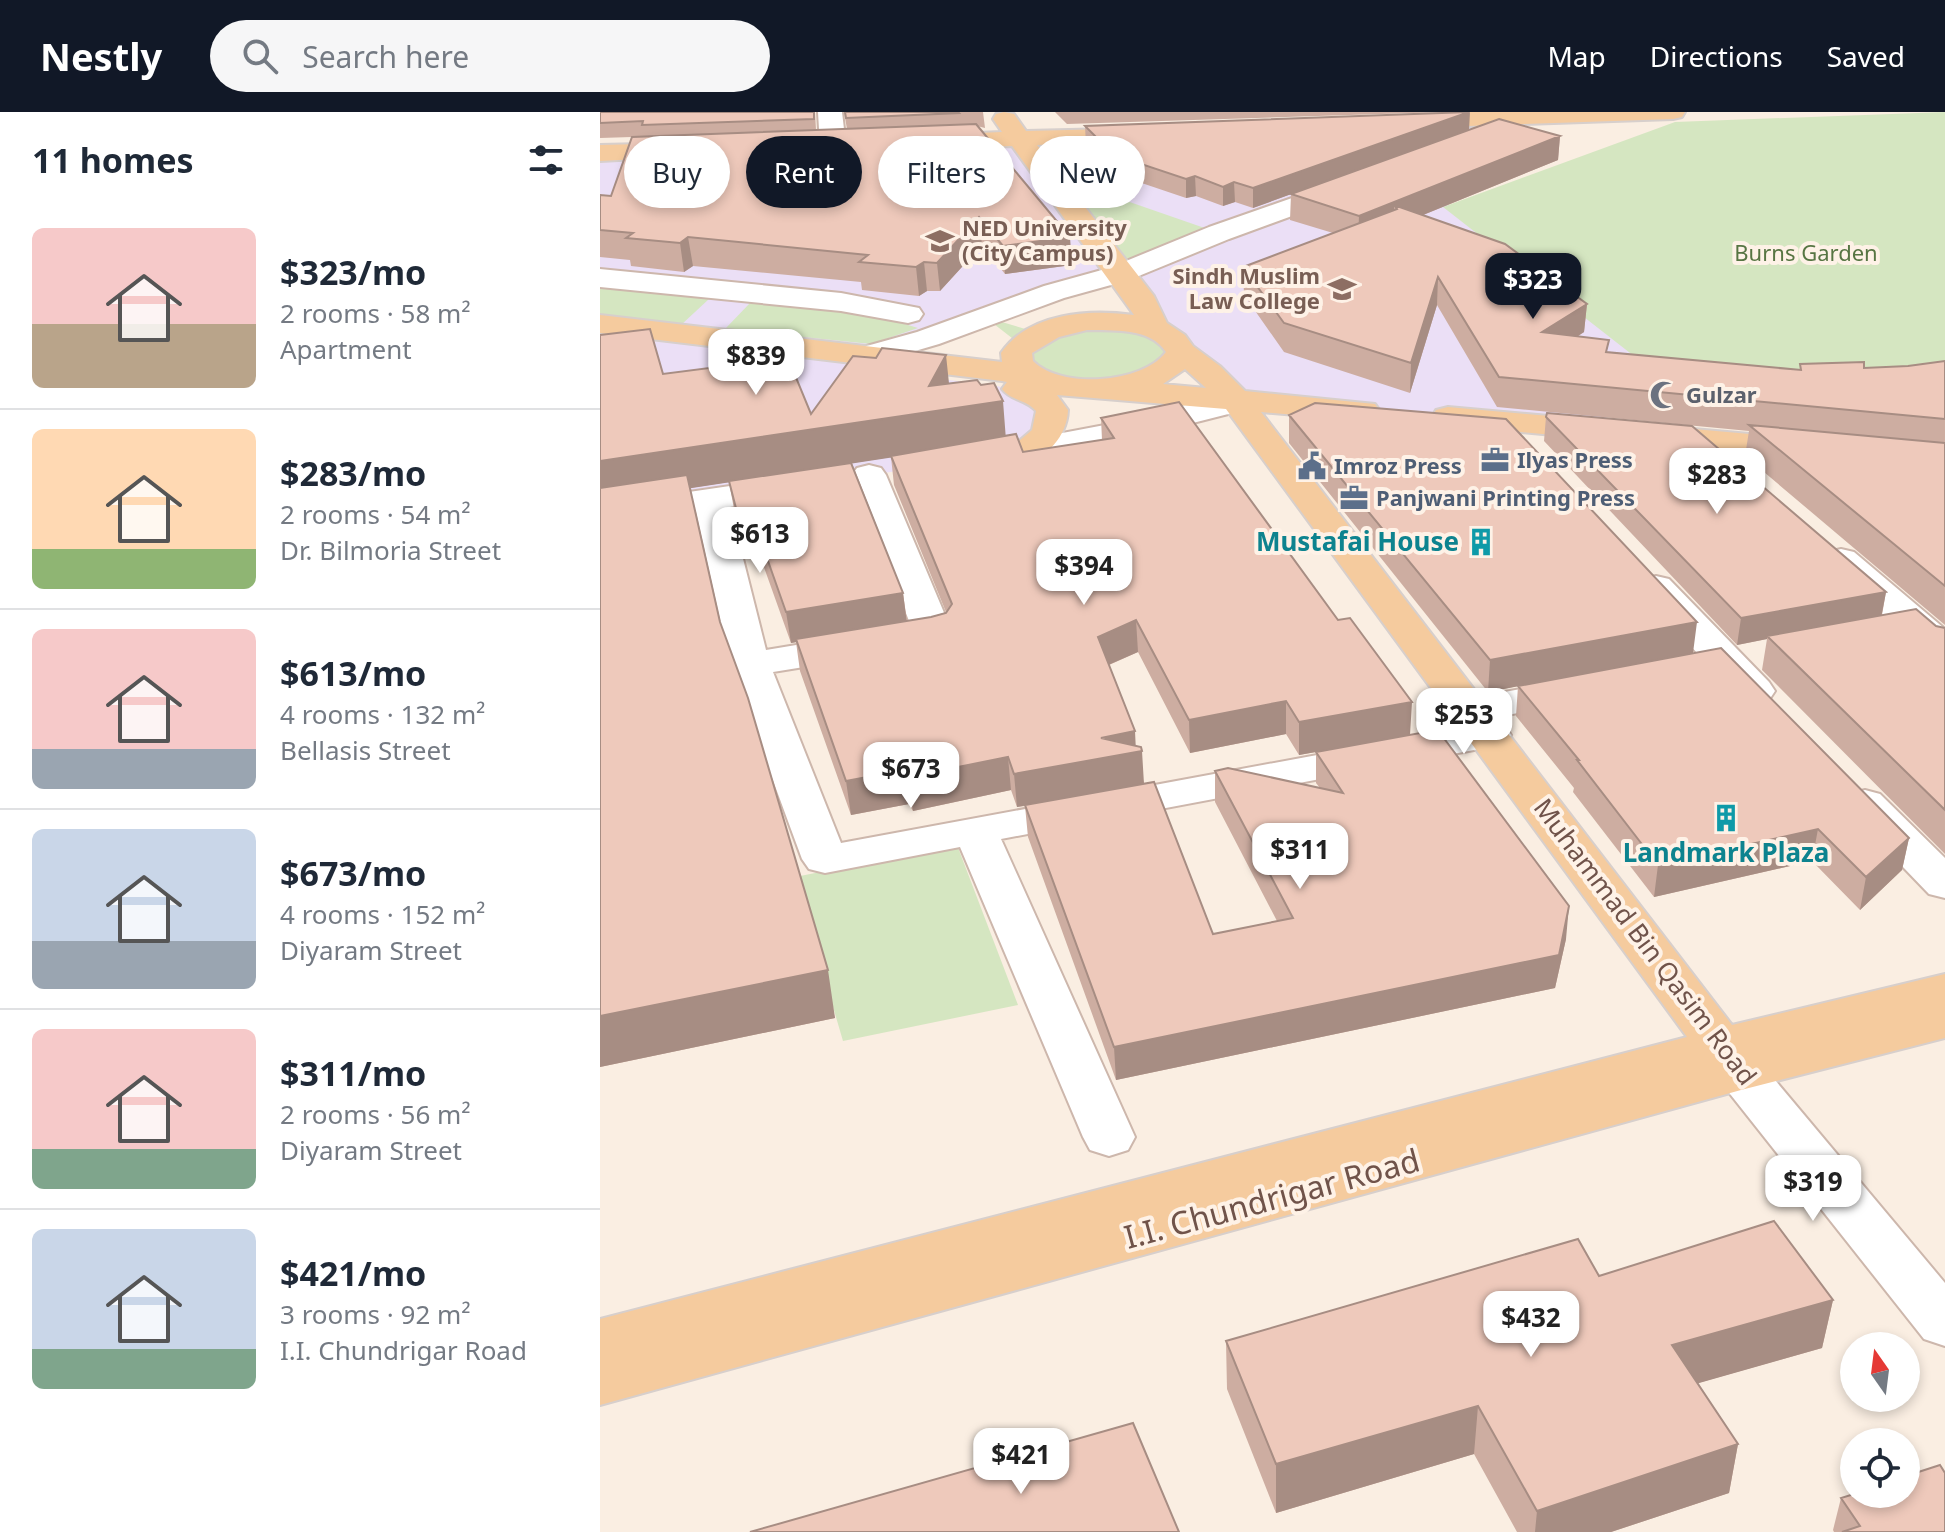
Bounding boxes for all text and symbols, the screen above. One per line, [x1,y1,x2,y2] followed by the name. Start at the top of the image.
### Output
[210,20,770,92] search box
[40,30,162,82] text: Nestly
[238,34,282,78] icon: search
[302,36,469,77] text: Search here
[1547,37,1606,75] text: Map
[1650,37,1783,75] text: Directions
[1827,37,1905,75] text: Saved
[624,136,730,208] chip: Buy
[746,136,862,208] chip: Rent
[878,136,1014,208] chip: Filters
[1030,136,1145,208] chip: New
[32,137,194,183] text: 11 homes
[524,138,568,182] icon: filters
[962,212,1127,267] place label: NED University (City Campus)
[925,226,955,256] school or university icon: NED University (City Campus)
[1734,237,1878,267] park label: Burns Garden
[280,249,426,295] text: $323/mo
[1486,253,1580,321] pin: $323
[96,260,192,356] icon: home
[1172,260,1320,315] place label: Sindh Muslim Law College
[1503,261,1563,297] text: $323
[1327,274,1357,304] school or university icon: Sindh Muslim Law College
[280,295,470,331] text: 2 rooms · 58 m²
[709,329,803,397] pin: $839
[280,331,412,367] text: Apartment
[726,337,786,373] text: $839
[1686,379,1757,409] place label: Gulzar
[1649,380,1679,410] mosque icon: Gulzar
[1517,444,1633,474] place label: Ilyas Press
[1480,445,1510,475] office icon: Ilyas Press
[1670,448,1764,516] pin: $283
[280,450,426,496] text: $283/mo
[1334,450,1462,480] place label: Imroz Press
[1297,451,1327,481] public building icon: Imroz Press
[1687,456,1747,492] text: $283
[96,461,192,557] icon: home
[1376,482,1635,512] place label: Panjwani Printing Press
[1339,483,1369,513] office icon: Panjwani Printing Press
[280,496,470,532] text: 2 rooms · 54 m²
[713,507,807,575] pin: $613
[730,515,790,551] text: $613
[1256,523,1459,559] place label: Mustafai House
[1466,527,1496,557] building icon: Mustafai House
[280,532,501,568] text: Dr. Bilmoria Street
[1037,539,1131,607] pin: $394
[1054,547,1114,583] text: $394
[280,650,426,696] text: $613/mo
[96,661,192,757] icon: home
[1417,688,1511,756] pin: $253
[280,696,485,732] text: 4 rooms · 132 m²
[1434,696,1494,732] text: $253
[280,732,451,768] text: Bellasis Street
[864,742,958,810] pin: $673
[881,750,941,786] text: $673
[1526,791,1766,1092] street label: Muhammad Bin Qasim Road
[1711,803,1741,833] building icon: Landmark Plaza
[1253,823,1347,891] pin: $311
[1270,831,1330,867] text: $311
[1623,834,1829,870] place label: Landmark Plaza
[280,850,426,896] text: $673/mo
[96,861,192,957] icon: home
[280,896,485,932] text: 4 rooms · 152 m²
[280,932,462,968] text: Diyaram Street
[280,1050,426,1096] text: $311/mo
[96,1061,192,1157] icon: home
[280,1096,470,1132] text: 2 rooms · 56 m²
[280,1132,462,1168] text: Diyaram Street
[1119,1137,1424,1258] street label: I.I. Chundrigar Road
[1766,1155,1860,1223] pin: $319
[1783,1163,1843,1199] text: $319
[280,1250,426,1296] text: $421/mo
[96,1261,192,1357] icon: home
[1484,1291,1578,1359] pin: $432
[280,1296,470,1332] text: 3 rooms · 92 m²
[1501,1299,1561,1335] text: $432
[280,1332,527,1368] text: I.I. Chundrigar Road
[1840,1332,1920,1412] north arrow
[1840,1332,1920,1508] map controls
[974,1428,1068,1496] pin: $421
[1840,1428,1920,1508] button: locate
[991,1436,1051,1472] text: $421

